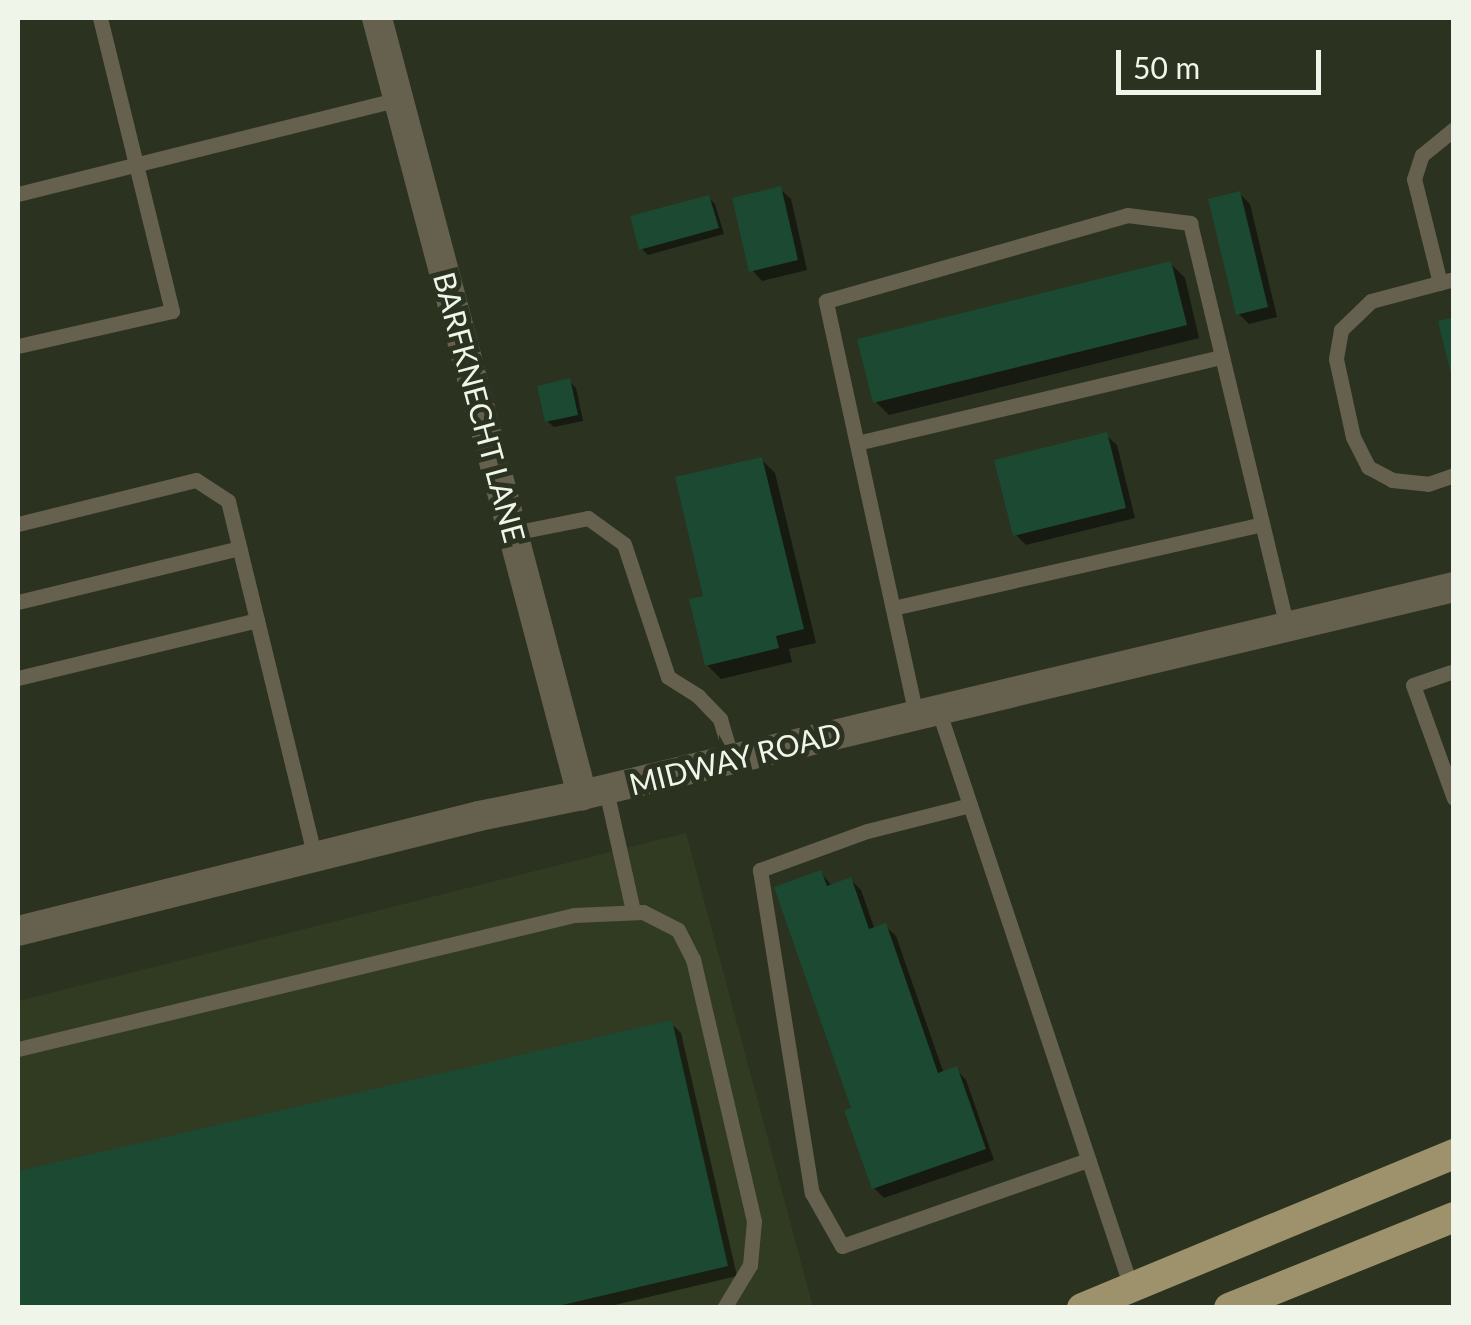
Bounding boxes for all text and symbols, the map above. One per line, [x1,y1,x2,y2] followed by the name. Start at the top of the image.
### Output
[1121,30,1326,92] scale bar
[1133,49,1200,85] text: 50 m
[426,268,534,546] street label: BARFKNECHT LANE
[625,714,845,802] street label: MIDWAY ROAD

